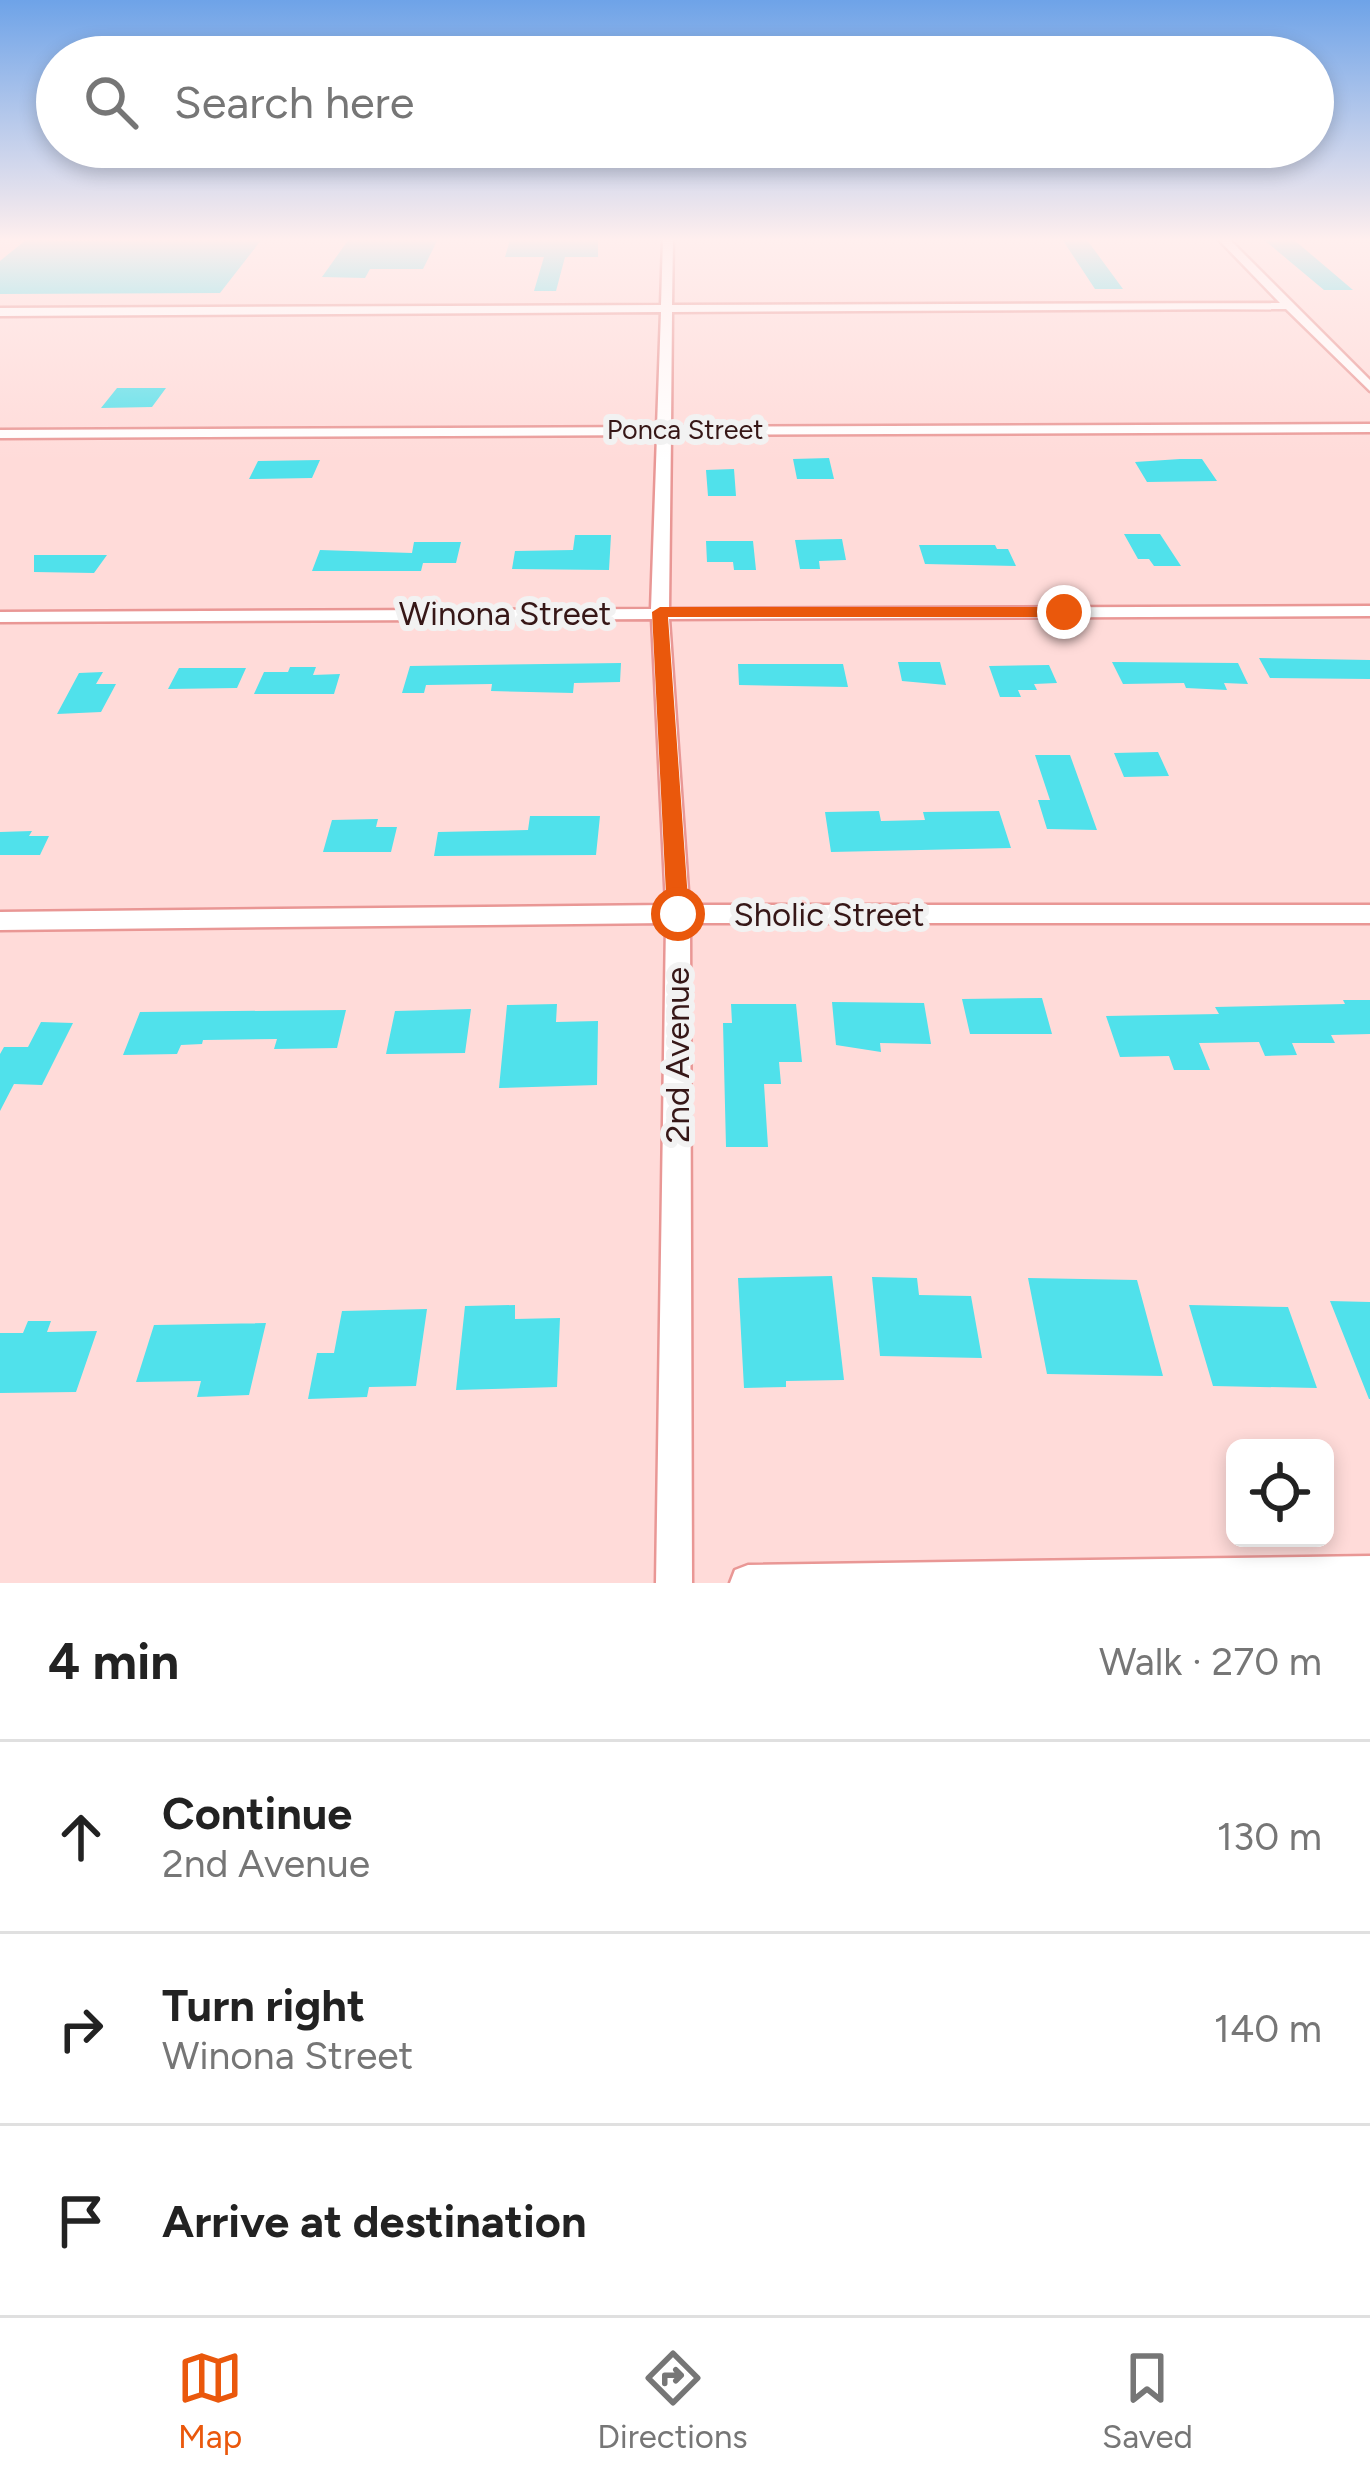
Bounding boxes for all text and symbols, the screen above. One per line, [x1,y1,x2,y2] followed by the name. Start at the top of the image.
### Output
[36,36,1334,168] search box
[78,69,144,135] icon: search
[174,75,414,129] text: Search here
[607,413,763,446] street label: Ponca Street
[1037,585,1091,639] route end
[399,594,611,633] street label: Winona Street
[651,887,705,941] route start
[733,895,925,934] street label: Sholic Street
[658,967,697,1143] street label: 2nd Avenue
[1226,1439,1334,1547] map controls
[1226,1439,1334,1547] button: locate
[48,1631,179,1692] text: 4 min
[1099,1638,1322,1685] text: Walk · 270 m
[162,1786,352,1840] text: Continue
[48,1804,114,1870] icon: ahead
[1217,1813,1322,1860] text: 130 m
[162,1840,370,1887] text: 2nd Avenue
[162,1978,365,2032] text: Turn right
[48,1996,114,2062] icon: right
[1214,2005,1322,2052] text: 140 m
[162,2032,413,2079] text: Winona Street
[48,2188,114,2254] icon: arrive
[162,2194,586,2248] text: Arrive at destination
[177,2345,243,2456] tab: Map
[597,2345,748,2456] tab: Directions
[1102,2345,1193,2456] tab: Saved

